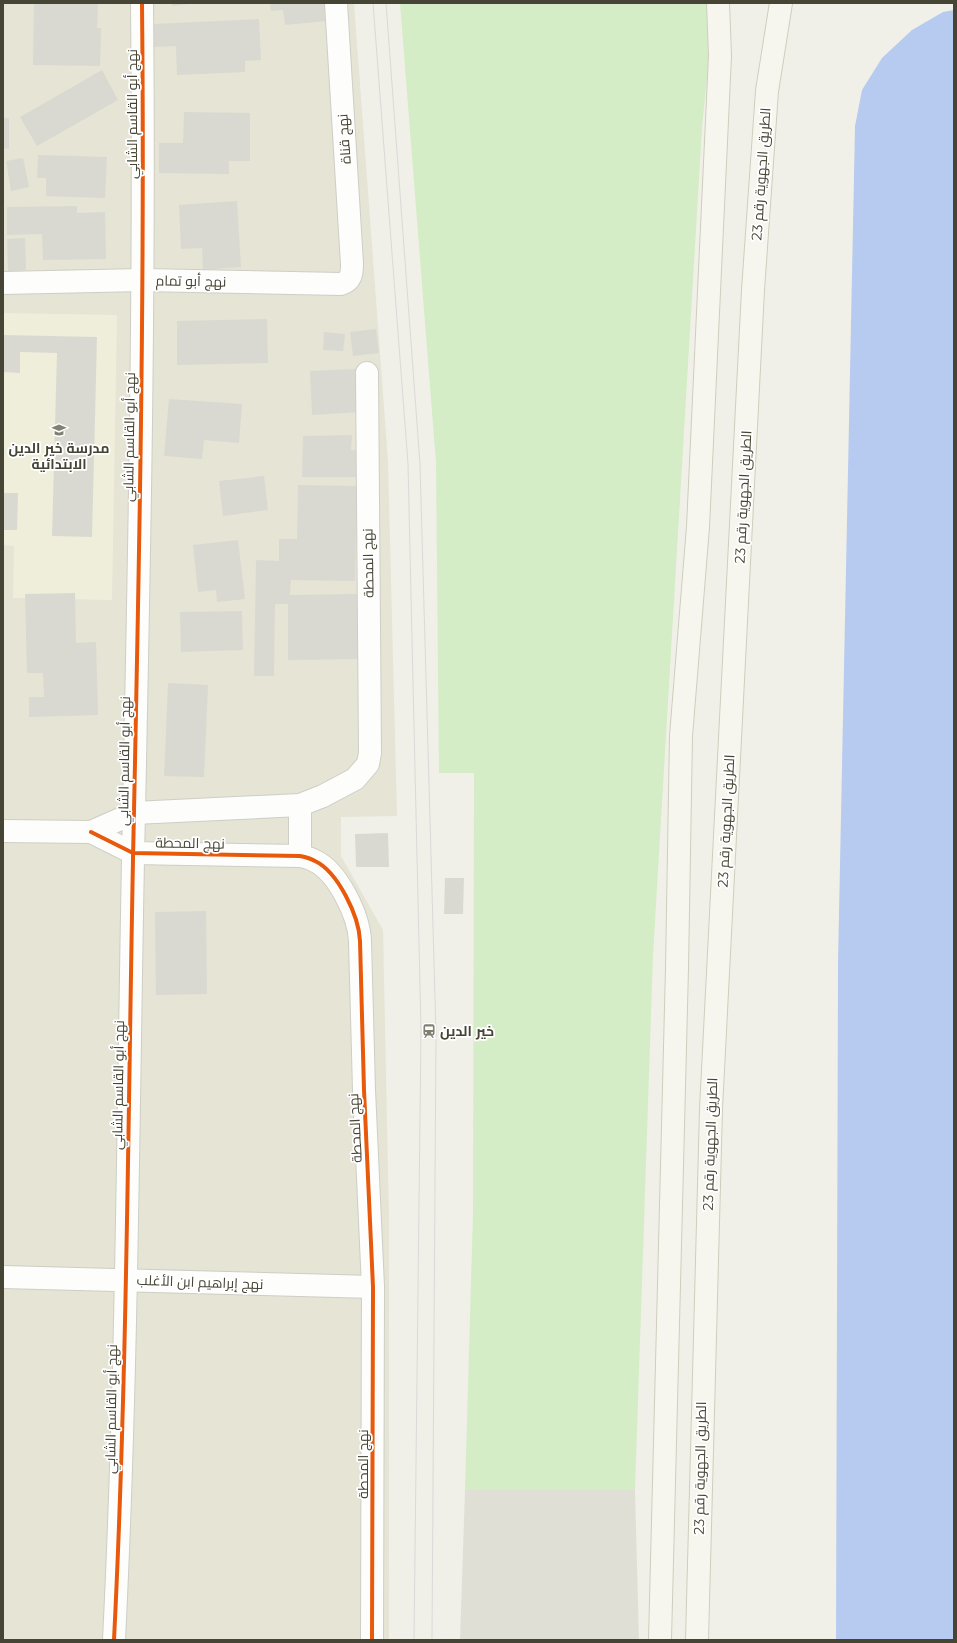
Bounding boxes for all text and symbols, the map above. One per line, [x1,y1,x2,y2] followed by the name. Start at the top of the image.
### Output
[123,49,144,179] street label: نهج أبو القاسم الشابي
[747,107,776,241] street label: الطريق الجهوية رقم 23
[333,113,355,165] street label: نهج قناة
[155,271,227,292] street label: نهج أبو تمام
[119,372,142,502] street label: نهج أبو القاسم الشابي
[51,422,67,438] school or university icon: مدرسة خير الدين الابتدائية
[731,430,756,564] street label: الطريق الجهوية رقم 23
[9,439,109,473] place label: مدرسة خير الدين الابتدائية
[358,528,378,598] street label: نهج المحطة
[114,696,137,826] street label: نهج أبو القاسم الشابي
[714,754,739,888] street label: الطريق الجهوية رقم 23
[155,833,225,853] street label: نهج المحطة
[108,1020,131,1150] street label: نهج أبو القاسم الشابي
[440,1022,494,1040] place label: خير الدين
[421,1023,437,1039] station icon: خير الدين
[699,1077,722,1211] street label: الطريق الجهوية رقم 23
[344,1093,366,1163] street label: نهج المحطة
[136,1271,264,1294] street label: نهج إبراهيم ابن الأغلب
[101,1344,124,1474] street label: نهج أبو القاسم الشابي
[690,1401,711,1535] street label: الطريق الجهوية رقم 23
[354,1429,372,1499] street label: نهج المحطة

